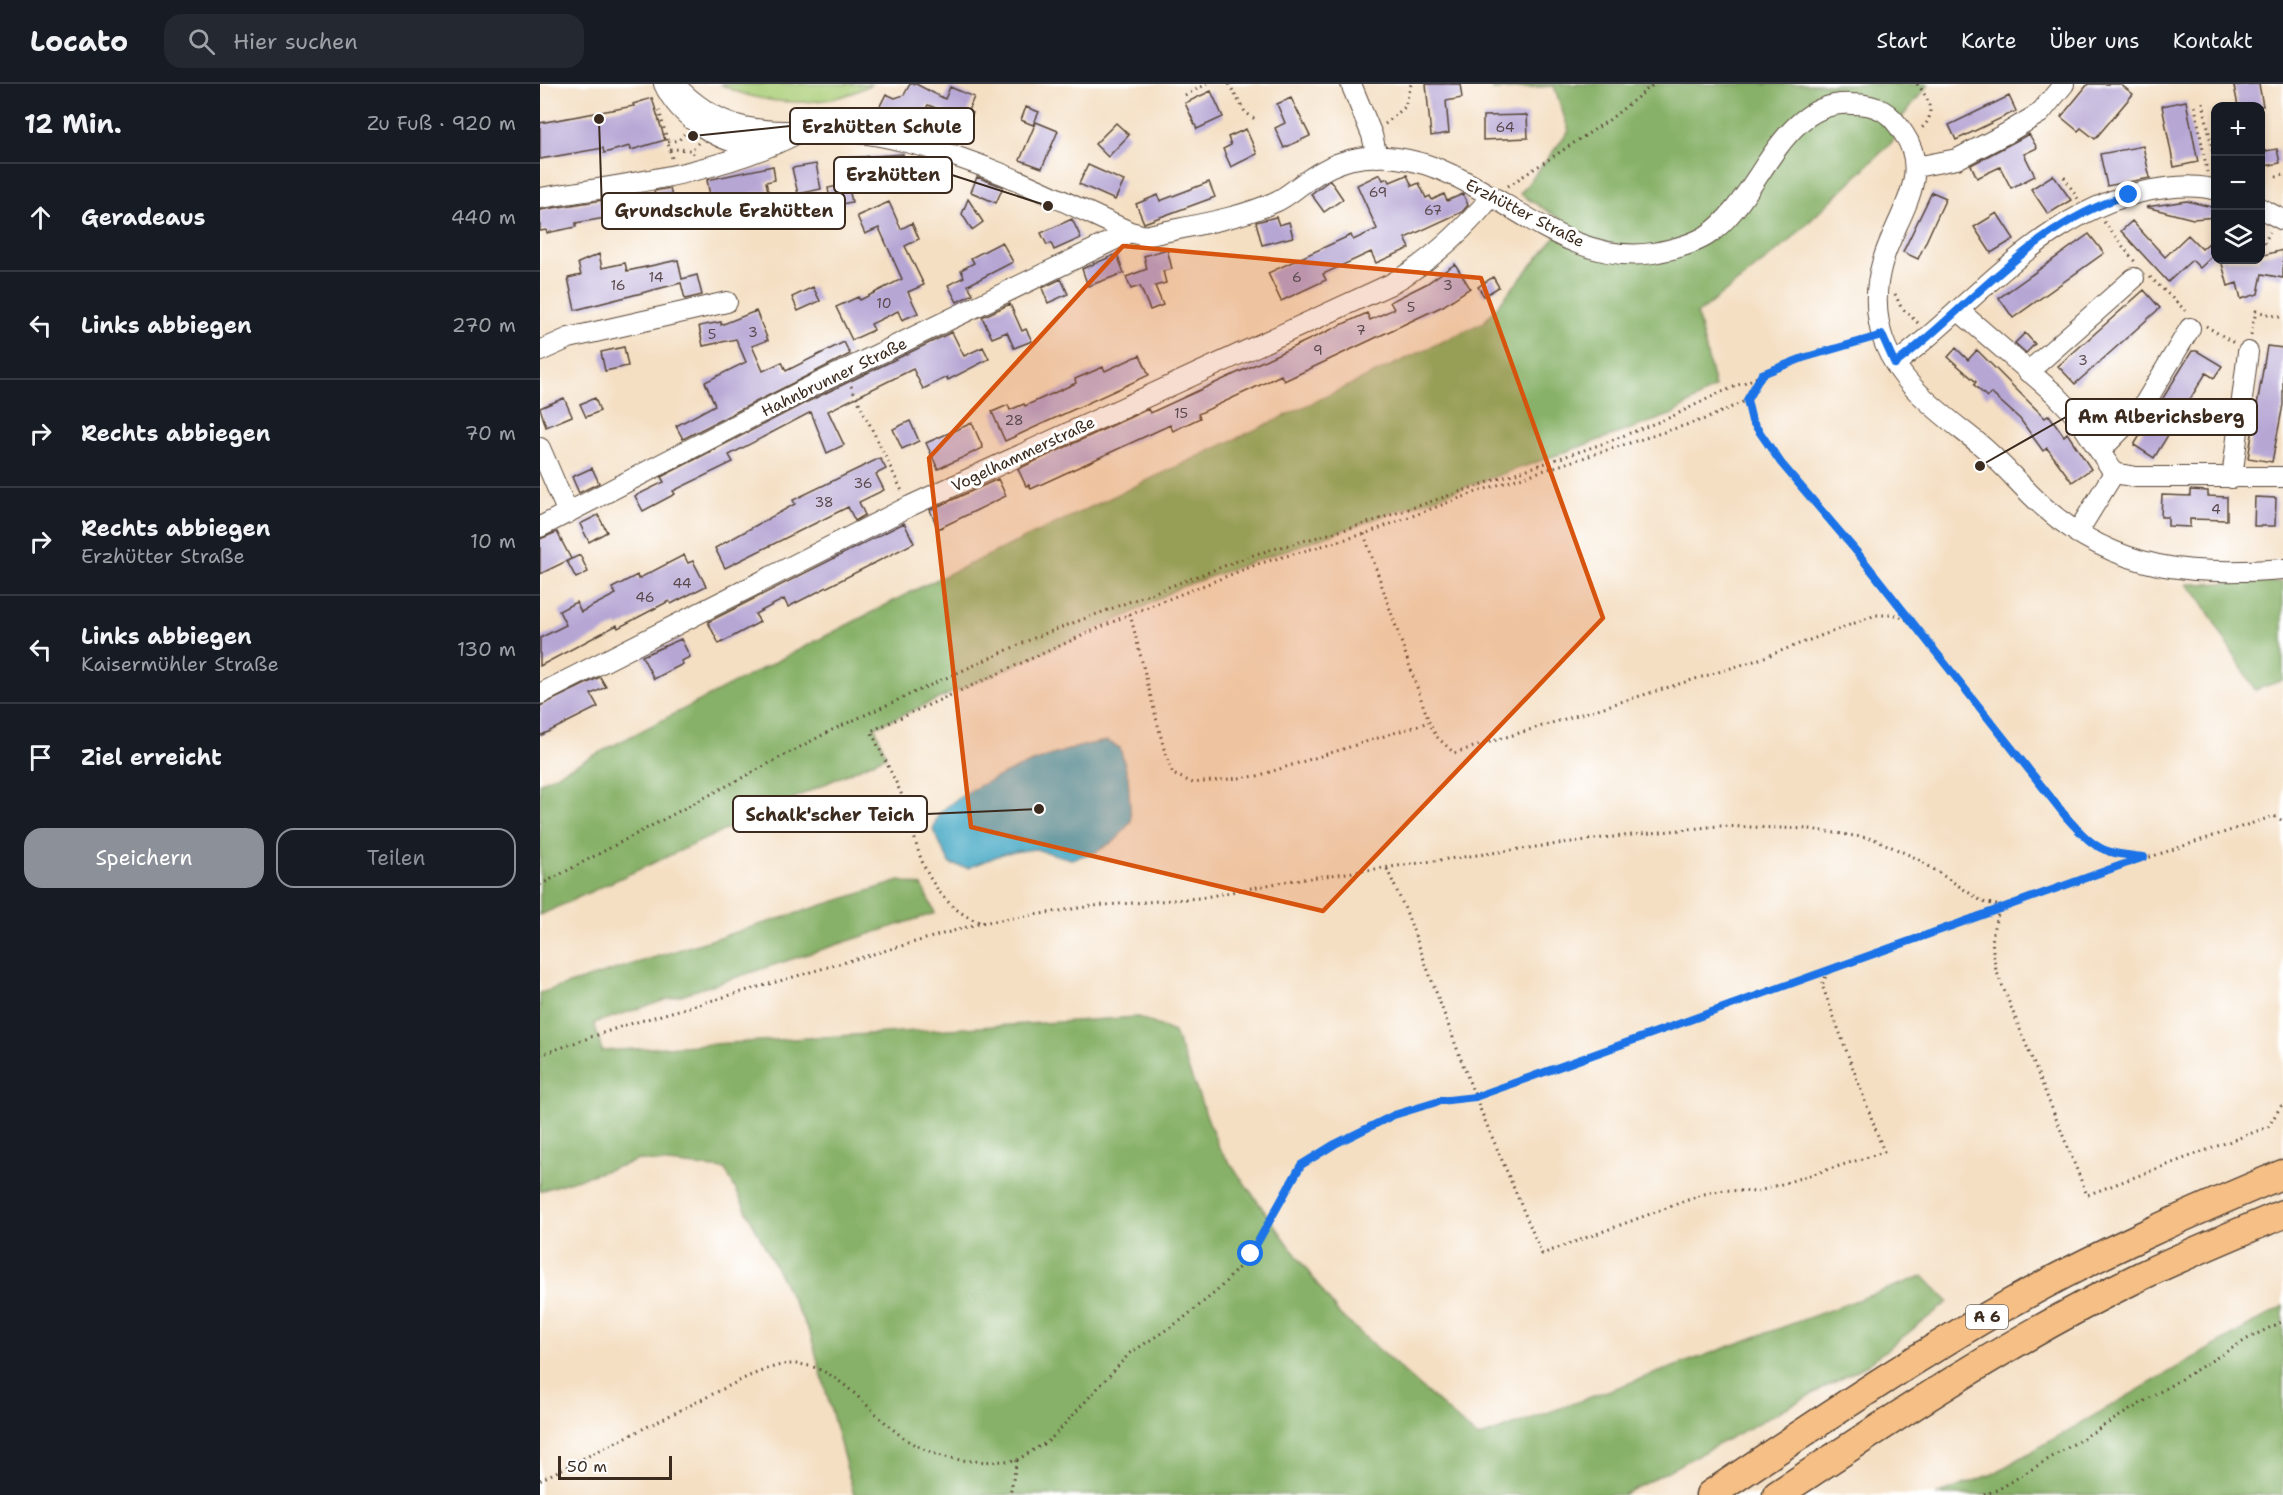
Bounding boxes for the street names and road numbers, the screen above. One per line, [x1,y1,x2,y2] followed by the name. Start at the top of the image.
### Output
[1462,174,1588,252] street label: Erzhütter Straße
[758,333,910,421] street label: Hahnbrunner Straße
[948,412,1098,496] street label: Vogelhammerstraße
[1966,1305,2008,1329] road number: A 6

